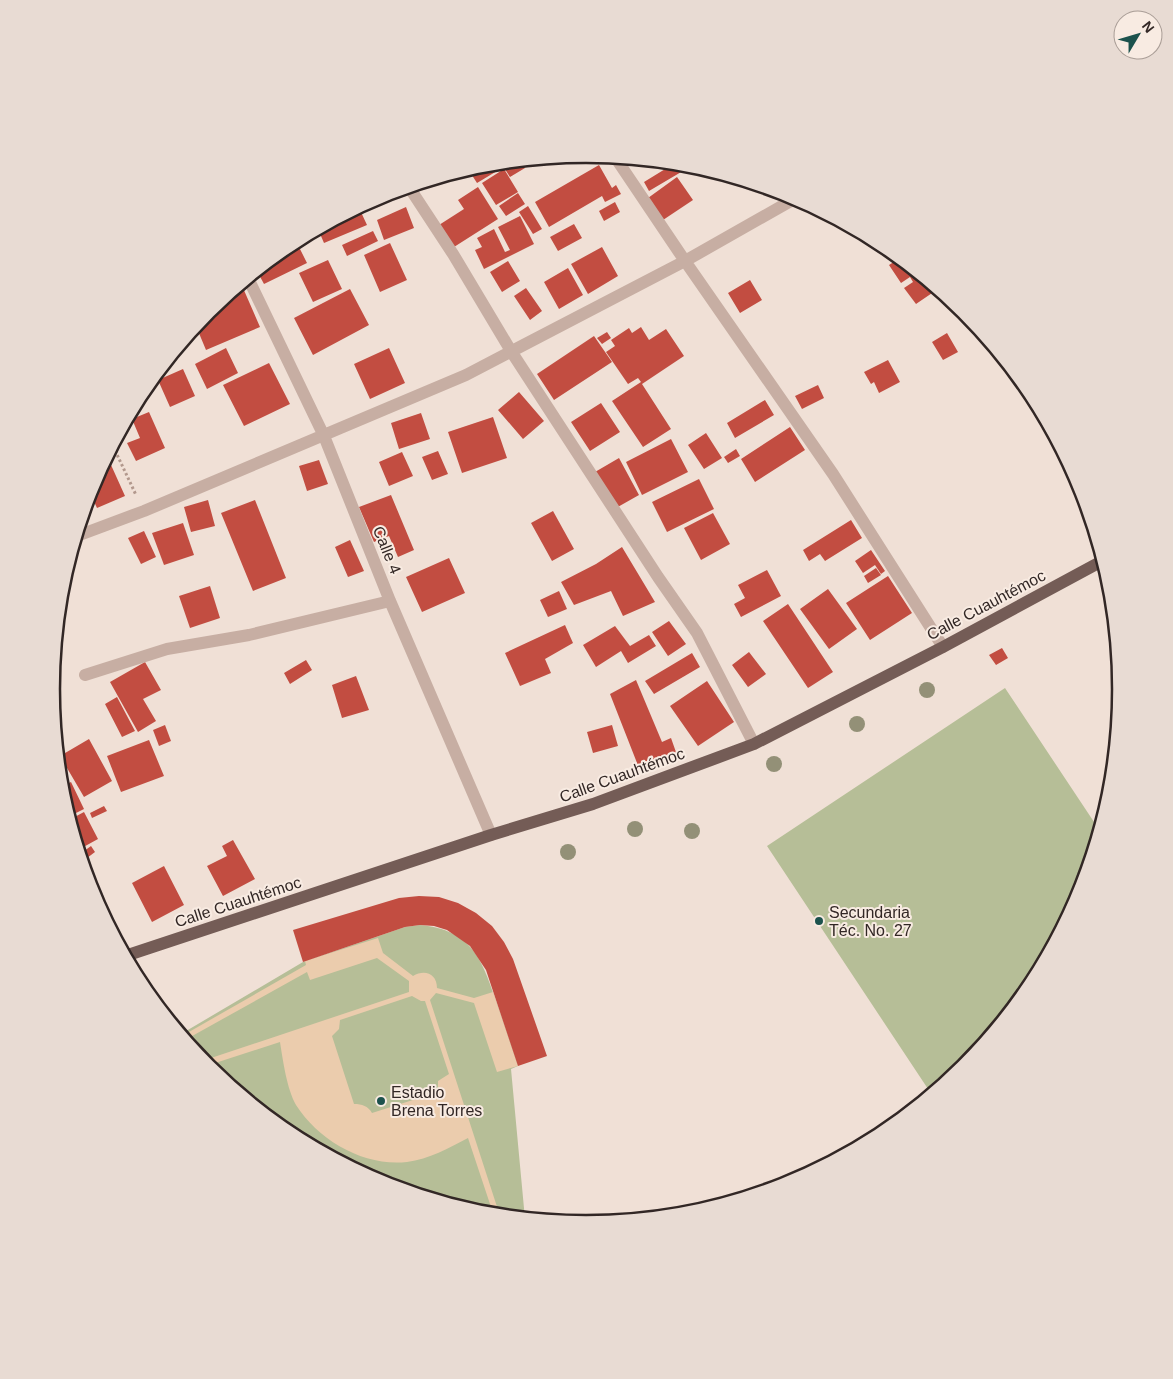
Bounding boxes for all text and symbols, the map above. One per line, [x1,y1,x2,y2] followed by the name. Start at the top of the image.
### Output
[1113,10,1163,60] north arrow
[1139,18,1158,36] text: N
[370,524,404,576] street label: Calle 4
[924,567,1048,643] street label: Calle Cuauhtémoc
[557,745,687,805] street label: Calle Cuauhtémoc
[173,874,303,930] street label: Calle Cuauhtémoc
[829,904,912,939] place label: Secundaria Téc. No. 27
[813,915,825,927] marker: Secundaria Téc. No. 27
[391,1084,482,1119] place label: Estadio Brena Torres
[375,1095,387,1107] marker: Estadio Brena Torres

